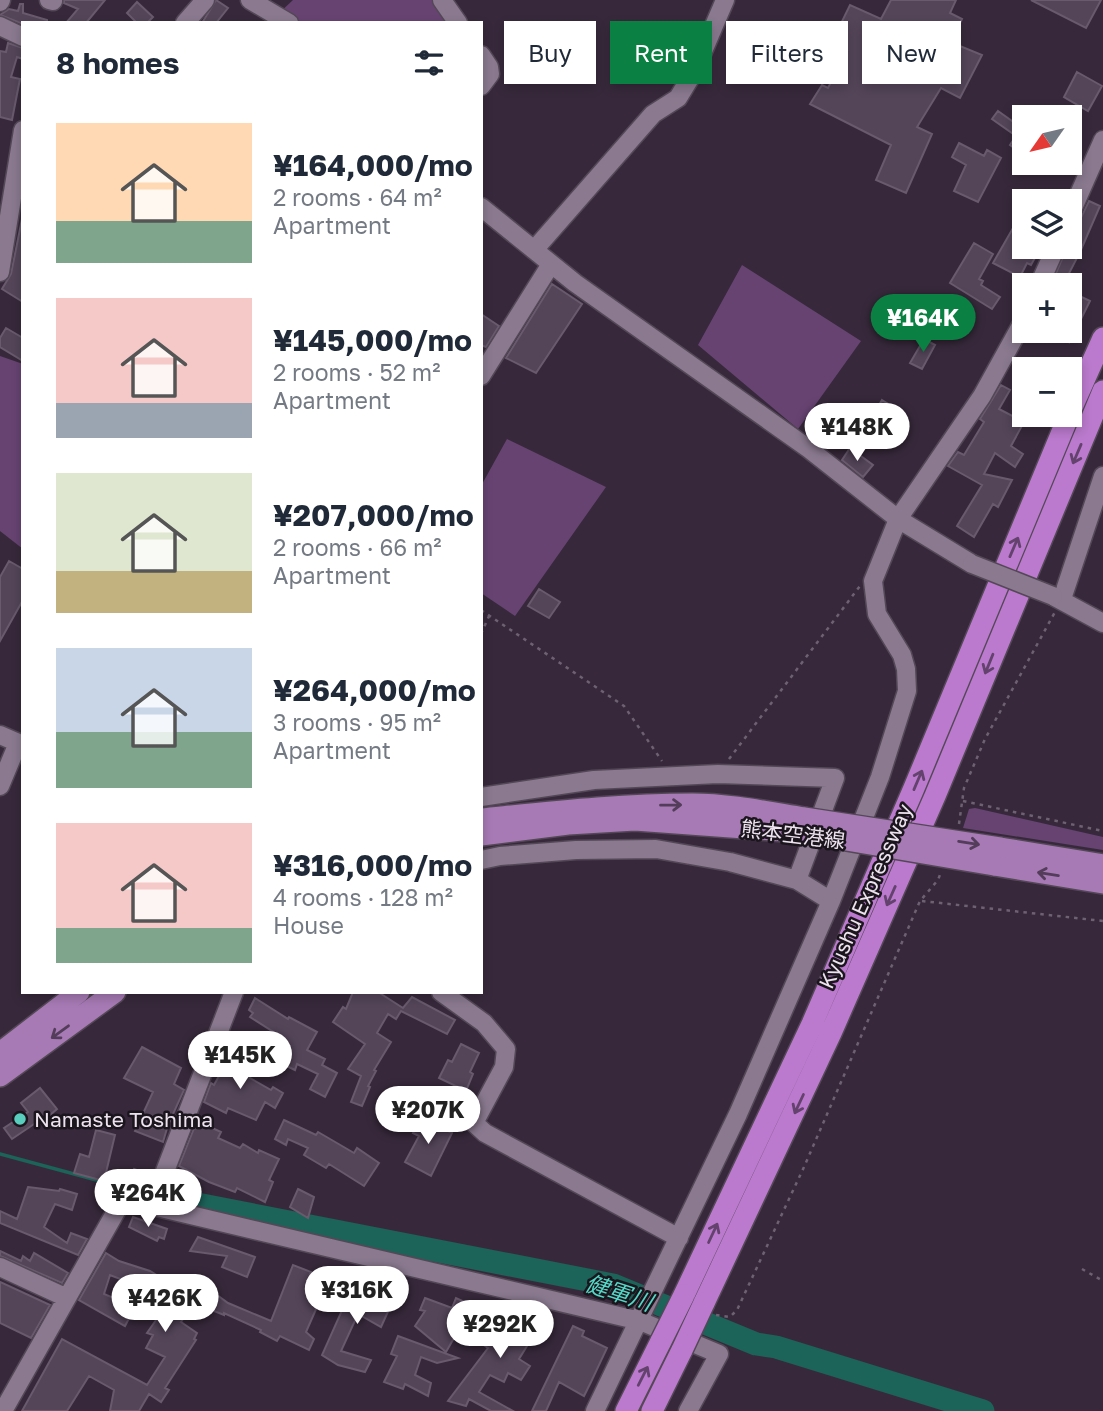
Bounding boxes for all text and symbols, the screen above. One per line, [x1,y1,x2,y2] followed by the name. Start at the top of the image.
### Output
[504,21,596,84] chip: Buy
[610,21,712,84] chip: Rent
[726,21,848,84] chip: Filters
[862,21,961,84] chip: New
[410,44,448,82] icon: filters
[56,45,180,81] text: 8 homes
[1012,105,1082,175] north arrow
[1012,105,1082,427] map controls
[273,147,473,183] text: ¥164,000/mo
[112,151,196,235] icon: home
[273,183,442,211] text: 2 rooms · 64 m²
[1012,189,1082,259] button: layers
[273,211,391,239] text: Apartment
[1012,273,1082,343] button: +
[874,294,972,354] pin: ¥164K
[887,303,959,331] text: ¥164K
[273,322,472,358] text: ¥145,000/mo
[112,326,196,410] icon: home
[1012,357,1082,427] button: −
[273,358,440,386] text: 2 rooms · 52 m²
[273,386,391,414] text: Apartment
[808,404,906,463] pin: ¥148K
[821,412,893,440] text: ¥148K
[1069,443,1082,464] one-way arrow
[273,497,474,533] text: ¥207,000/mo
[112,501,196,585] icon: home
[273,533,442,561] text: 2 rooms · 66 m²
[1008,537,1021,558] one-way arrow
[273,561,391,589] text: Apartment
[982,653,995,674] one-way arrow
[273,672,476,708] text: ¥264,000/mo
[112,676,196,760] icon: home
[273,708,441,736] text: 3 rooms · 95 m²
[273,736,391,764] text: Apartment
[912,770,925,791] one-way arrow
[660,798,683,811] one-way arrow
[813,799,918,992] street label: Kyushu Expressway
[739,815,847,853] street label: 熊本空港線
[957,837,979,850] one-way arrow
[273,847,472,883] text: ¥316,000/mo
[112,851,196,935] icon: home
[1038,867,1060,880] one-way arrow
[273,883,453,911] text: 4 rooms · 128 m²
[884,885,897,906] one-way arrow
[273,911,344,939] text: House
[51,1025,70,1039] one-way arrow
[191,1032,289,1091] pin: ¥145K
[204,1040,276,1068] text: ¥145K
[379,1086,477,1146] pin: ¥207K
[792,1093,805,1114] one-way arrow
[391,1095,465,1123] text: ¥207K
[34,1106,213,1132] place label: Namaste Toshima
[12,1111,28,1127] marker: Namaste Toshima
[99,1170,197,1229] pin: ¥264K
[111,1178,185,1206] text: ¥264K
[707,1223,720,1244] one-way arrow
[308,1266,406,1326] pin: ¥316K
[582,1268,659,1317] water label: 健軍川
[116,1274,214,1334] pin: ¥426K
[321,1275,393,1303] text: ¥316K
[128,1283,202,1311] text: ¥426K
[451,1300,549,1360] pin: ¥292K
[463,1309,537,1337] text: ¥292K
[637,1366,651,1387] one-way arrow

